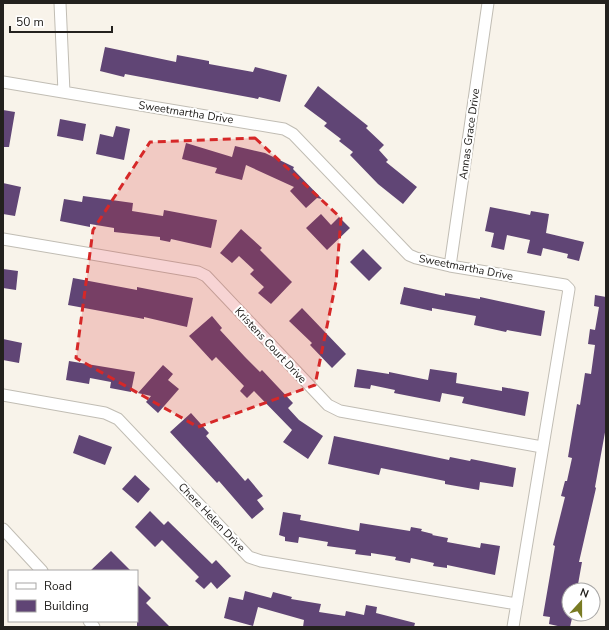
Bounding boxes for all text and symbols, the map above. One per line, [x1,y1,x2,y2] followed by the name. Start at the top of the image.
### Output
[10,8,112,34] scale bar
[16,14,44,30] text: 50 m
[456,87,483,181] street label: Annas Grace Drive
[137,98,235,127] street label: Sweetmartha Drive
[417,251,514,284] street label: Sweetmartha Drive
[231,304,310,387] street label: Kristens Court Drive
[175,480,249,555] street label: Chere Helen Drive
[8,570,138,622] legend
[44,578,72,594] text: Road
[561,582,601,622] north arrow
[578,585,591,602] text: N
[44,598,89,614] text: Building

